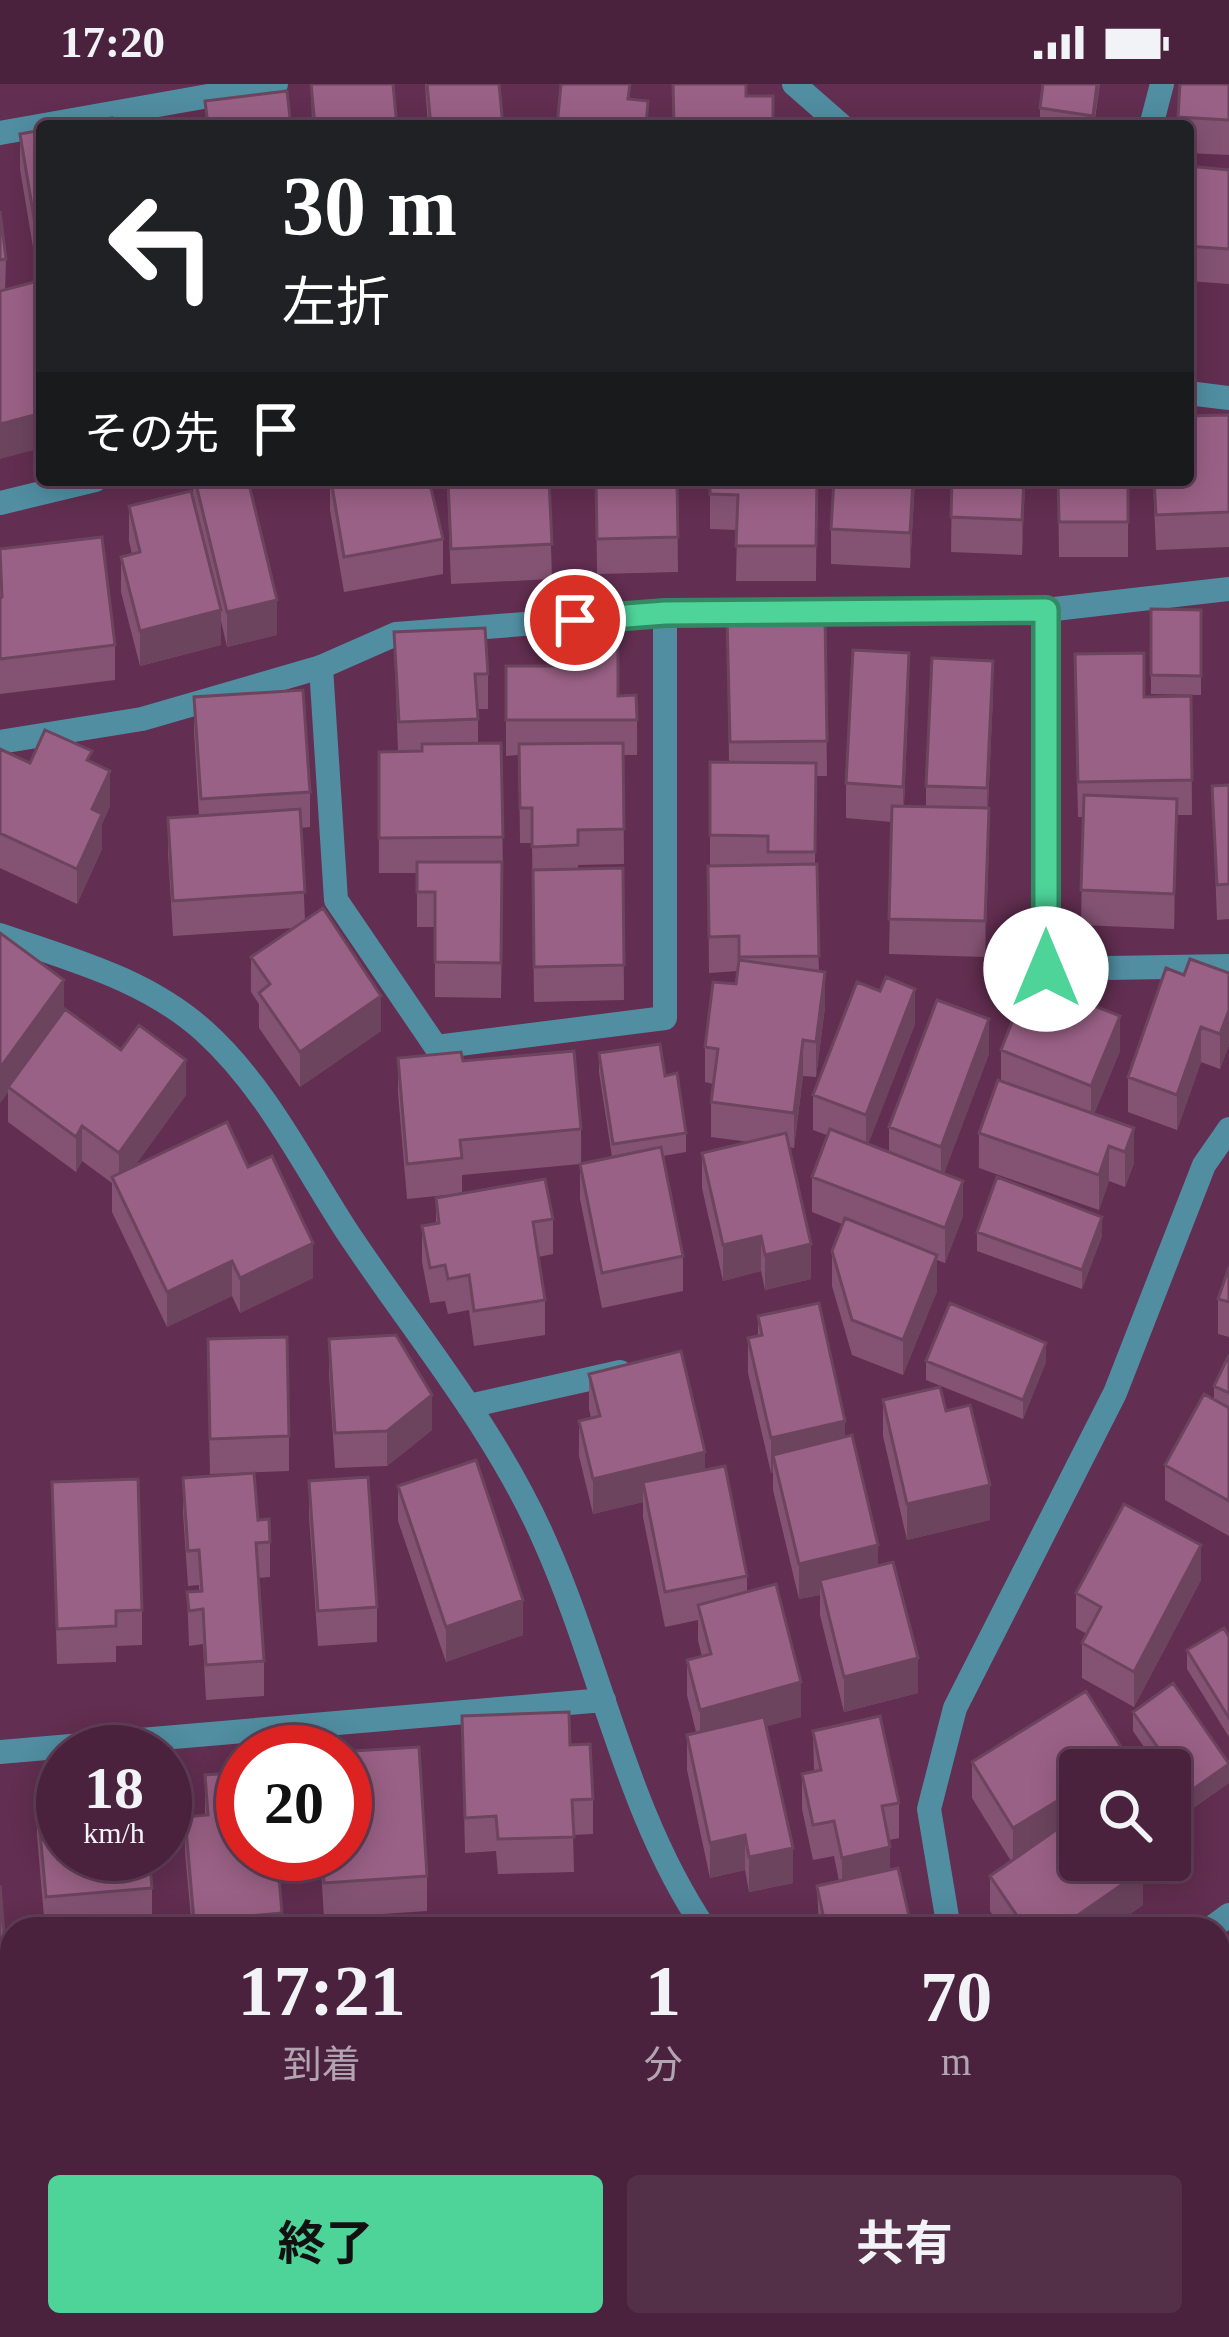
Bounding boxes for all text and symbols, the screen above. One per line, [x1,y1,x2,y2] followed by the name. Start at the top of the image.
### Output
[60,17,165,67] text: 17:20
[282,160,457,253] text: 30 m
[84,168,240,324] icon: left
[282,273,390,333] text: 左折
[243,396,309,462] icon: arrive
[84,409,219,459] text: その先
[524,569,626,671] pin
[542,587,608,653] icon: arrive
[983,906,1109,1032] position arrow
[216,1725,372,1881] speed limit sign: 20
[1059,1749,1191,1881] map controls
[1059,1749,1191,1881] button: search
[84,1755,144,1821] text: 18
[83,1816,145,1849] text: km/h
[238,1951,406,2031] text: 17:21
[645,1951,681,2031] text: 1
[920,1957,992,2037] text: 70
[941,2040,971,2083] text: m
[283,2043,361,2086] text: 到着
[643,2043,683,2086] text: 分
[48,2175,603,2313] button: 終了
[627,2175,1182,2313] button: 共有

